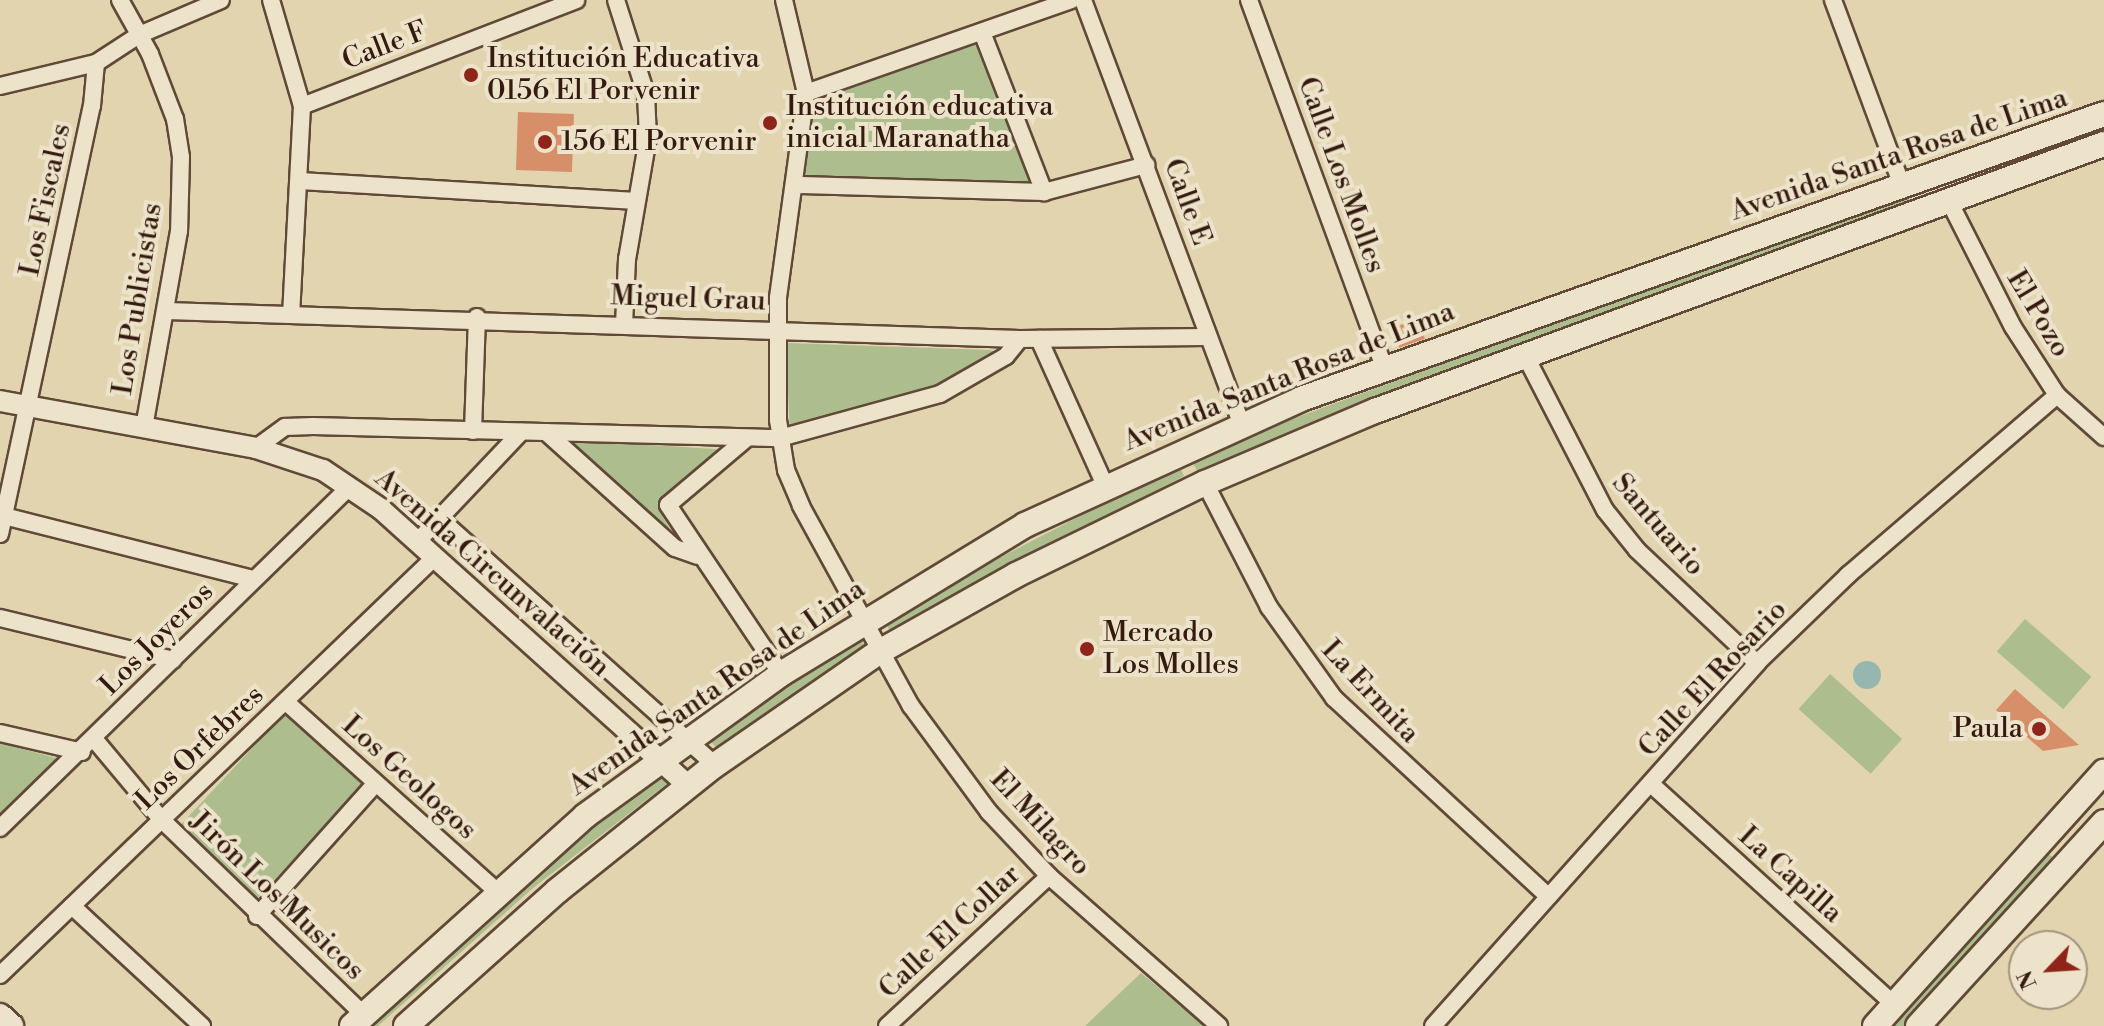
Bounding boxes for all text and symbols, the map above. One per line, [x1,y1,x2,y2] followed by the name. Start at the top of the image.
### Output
[338,14,432,78] street label: Calle F
[487,42,760,108] place label: Institución Educativa 0156 El Porvenir
[462,66,480,84] marker: Institución Educativa 0156 El Porvenir
[1290,73,1392,277] street label: Calle Los Molles
[1726,82,2072,228] street label: Avenida Santa Rosa de Lima
[786,90,1054,156] place label: Institución educativa inicial Maranatha
[761,114,779,132] marker: Institución educativa inicial Maranatha
[13,121,79,279] street label: Los Fiscales
[561,125,756,159] place label: 156 El Porvenir
[536,133,554,151] marker: 156 El Porvenir
[1156,154,1218,250] street label: Calle E
[106,201,170,397] street label: Los Publicistas
[1999,264,2077,364] street label: El Pozo
[610,279,766,319] street label: Miguel Grau
[1119,295,1459,459] street label: Avenida Santa Rosa de Lima
[368,462,616,684] street label: Avenida Circunvalación
[1604,467,1712,583] street label: Santuario
[562,573,872,803] street label: Avenida Santa Rosa de Lima
[93,575,221,703] street label: Los Joyeros
[1632,594,1794,764] street label: Calle El Rosario
[1103,616,1239,682] place label: Mercado Los Molles
[1314,634,1426,750] street label: La Ermita
[1078,640,1096,658] marker: Mercado Los Molles
[129,679,271,817] street label: Los Orfebres
[335,709,483,847] street label: Los Geologos
[1953,712,2023,746] place label: Paula
[2030,720,2048,738] marker: Paula
[983,763,1097,883] street label: El Milagro
[183,804,371,988] street label: Jirón Los Musicos
[1731,820,1849,930] street label: La Capilla
[872,858,1028,1006] street label: Calle El Collar
[2008,930,2088,1010] north arrow
[2012,966,2044,993] text: N

